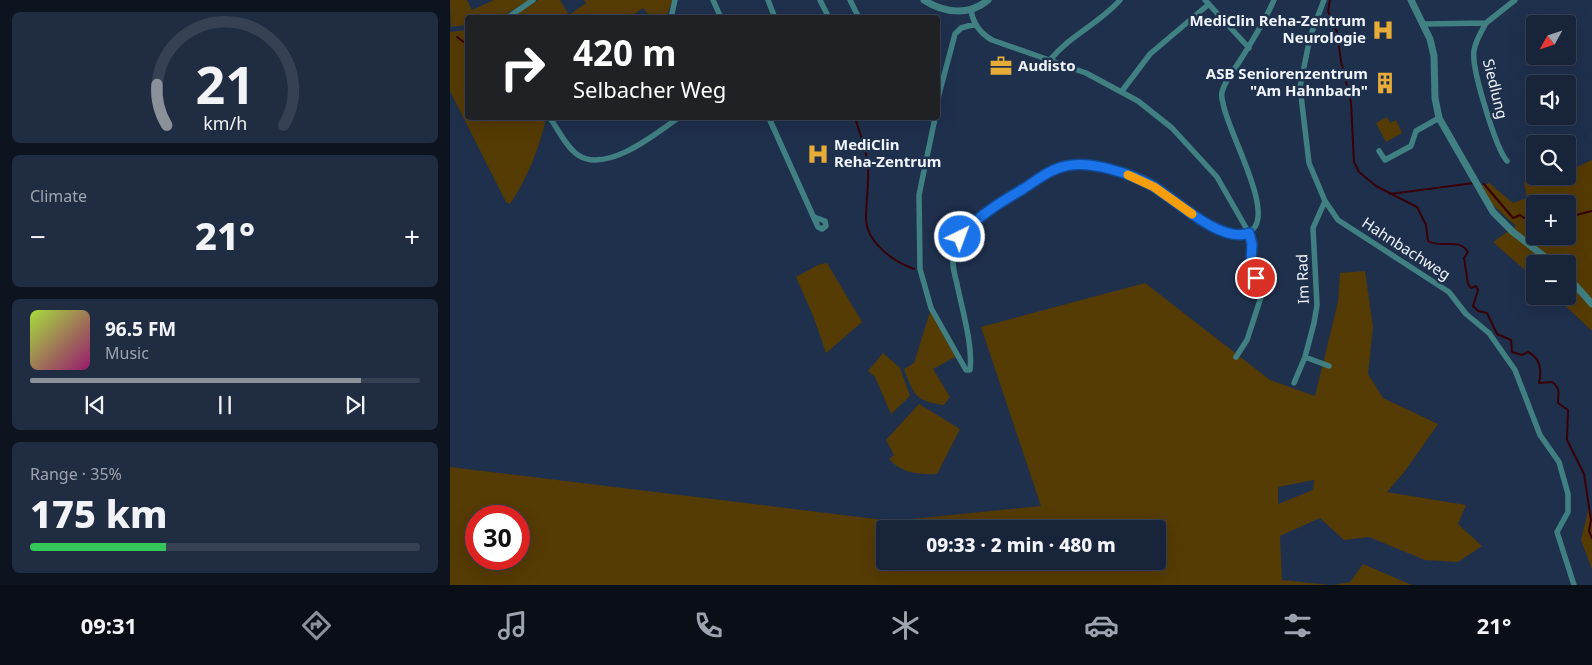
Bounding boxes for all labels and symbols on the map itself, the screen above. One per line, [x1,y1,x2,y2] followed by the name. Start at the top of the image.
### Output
[1189,10,1366,47] place label: MediClin Reha-Zentrum Neurologie
[1526,15,1576,65] north arrow
[1370,17,1396,43] hospital icon: MediClin Reha-Zentrum Neurologie
[988,53,1014,79] office icon: Audisto
[1018,55,1076,75] place label: Audisto
[1479,57,1513,121] street label: Siedlung
[1206,63,1368,100] place label: ASB Seniorenzentrum "Am Hahnbach"
[1372,70,1398,96] building icon: ASB Seniorenzentrum "Am Hahnbach"
[834,134,941,171] place label: MediClin Reha-Zentrum
[805,141,831,167] hospital icon: MediClin Reha-Zentrum
[933,210,985,262] position arrow
[1358,212,1455,284] street label: Hahnbachweg
[1291,254,1313,304] street label: Im Rad
[1235,257,1277,299] pin
[465,505,530,570] speed limit sign: 30

